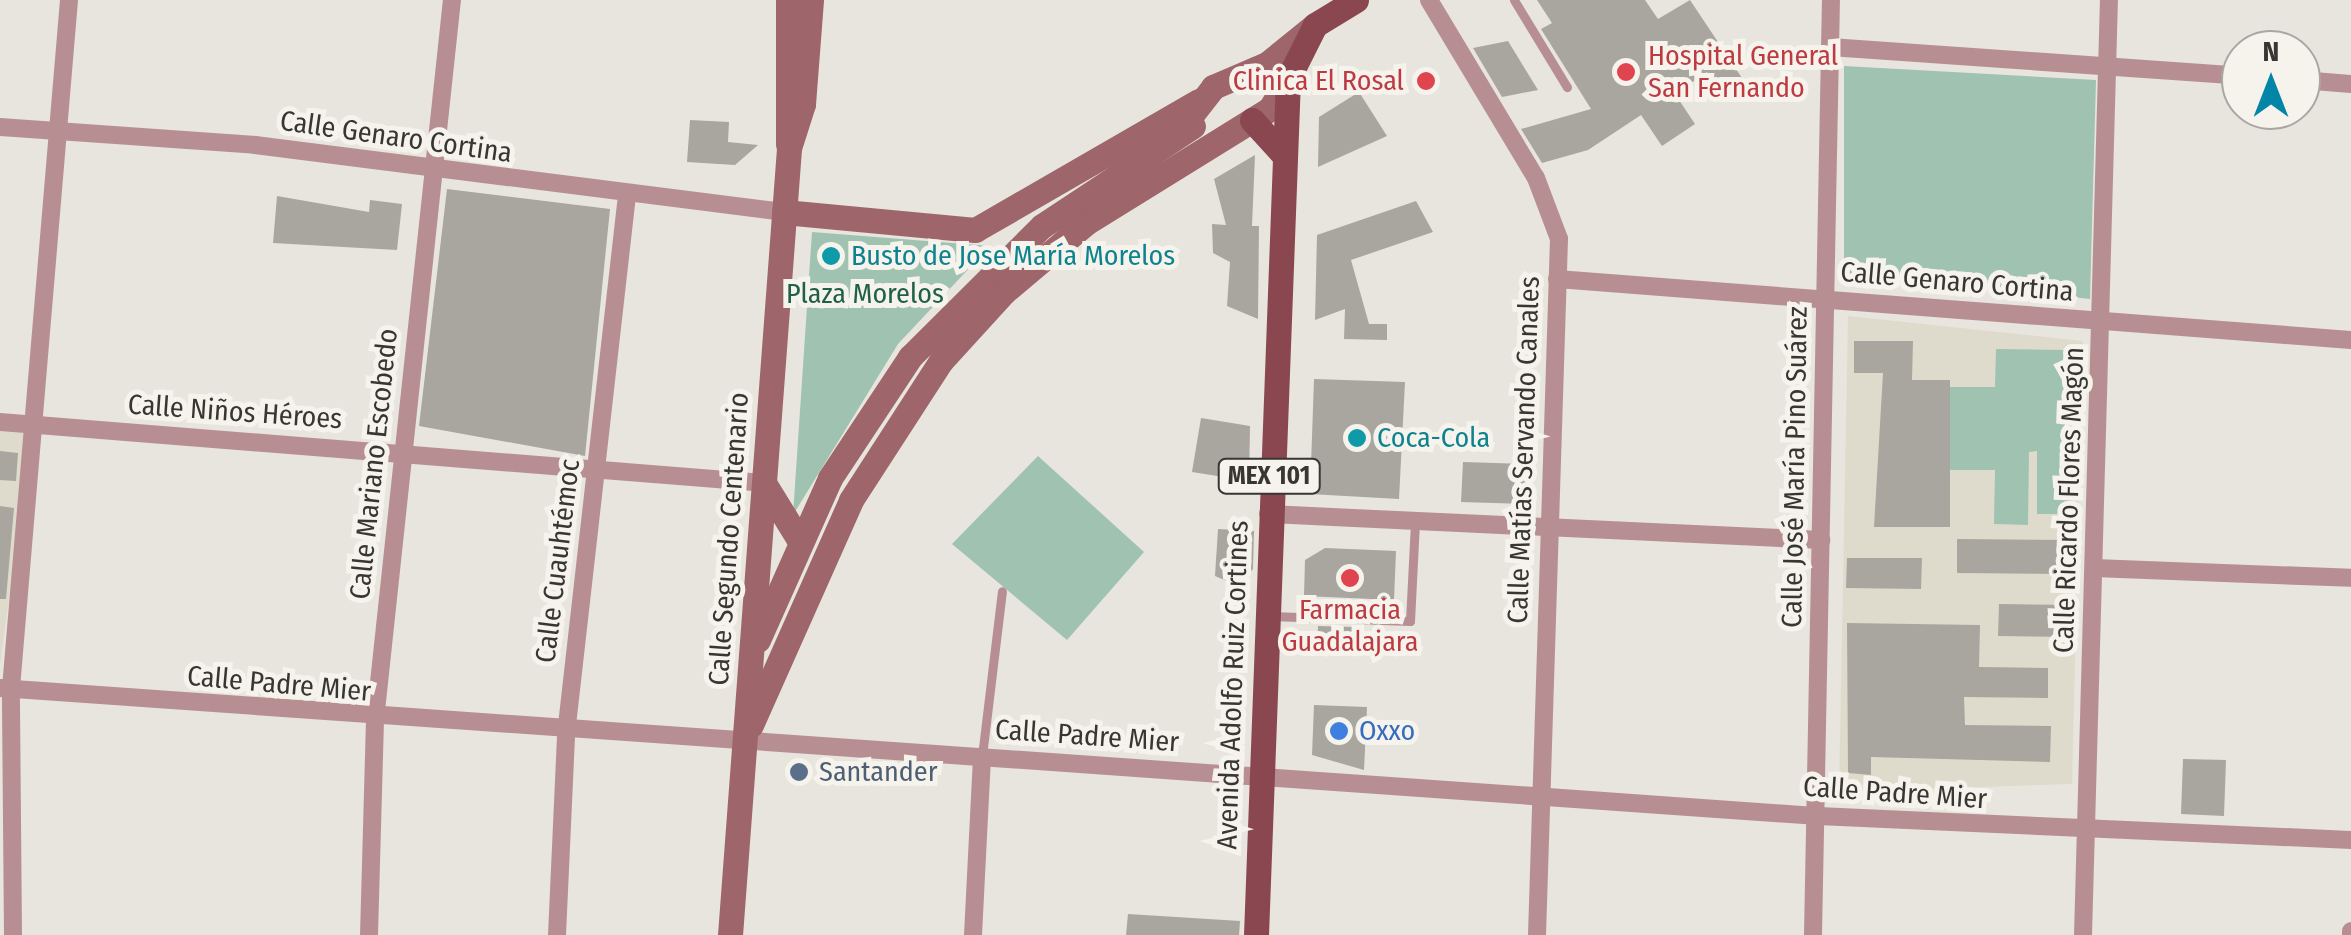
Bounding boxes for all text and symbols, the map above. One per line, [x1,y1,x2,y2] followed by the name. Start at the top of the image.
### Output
[2221,30,2321,130] north arrow
[2263,35,2279,68] text: N
[1648,39,1838,105] place label: Hospital General San Fernando
[1613,59,1639,85] marker: Hospital General San Fernando
[1233,64,1404,98] place label: Clinica El Rosal
[1413,68,1439,94] marker: Clinica El Rosal
[278,104,514,170] street label: Calle Genaro Cortina
[851,239,1175,273] place label: Busto de Jose María Morelos
[820,245,842,267] marker: Busto de Jose María Morelos
[1839,255,2075,309] street label: Calle Genaro Cortina
[1501,276,1547,624] street label: Calle Matías Servando Canales
[786,277,944,311] park label: Plaza Morelos
[1775,306,1815,628] street label: Calle José María Pino Suárez
[343,327,405,601] street label: Calle Mariano Escobedo
[2047,346,2091,654] street label: Calle Ricardo Flores Magón
[127,388,343,436] street label: Calle Niños Héroes
[702,391,756,687] street label: Calle Segundo Centenario
[1377,421,1490,455] place label: Coca-Cola
[1346,427,1368,449] marker: Coca-Cola
[1216,456,1322,496] road number: MEX 101
[529,457,587,665] street label: Calle Cuauhtémoc
[1210,520,1256,850] street label: Avenida Adolfo Ruiz Cortines
[1339,567,1361,589] marker: Farmacia Guadalajara
[1282,593,1418,659] place label: Farmacia Guadalajara
[186,659,372,709] street label: Calle Padre Mier
[994,713,1180,759] street label: Calle Padre Mier
[1359,714,1415,748] place label: Oxxo
[1328,720,1350,742] marker: Oxxo
[819,755,937,789] place label: Santander
[788,761,810,783] marker: Santander
[1802,770,1988,816] street label: Calle Padre Mier

